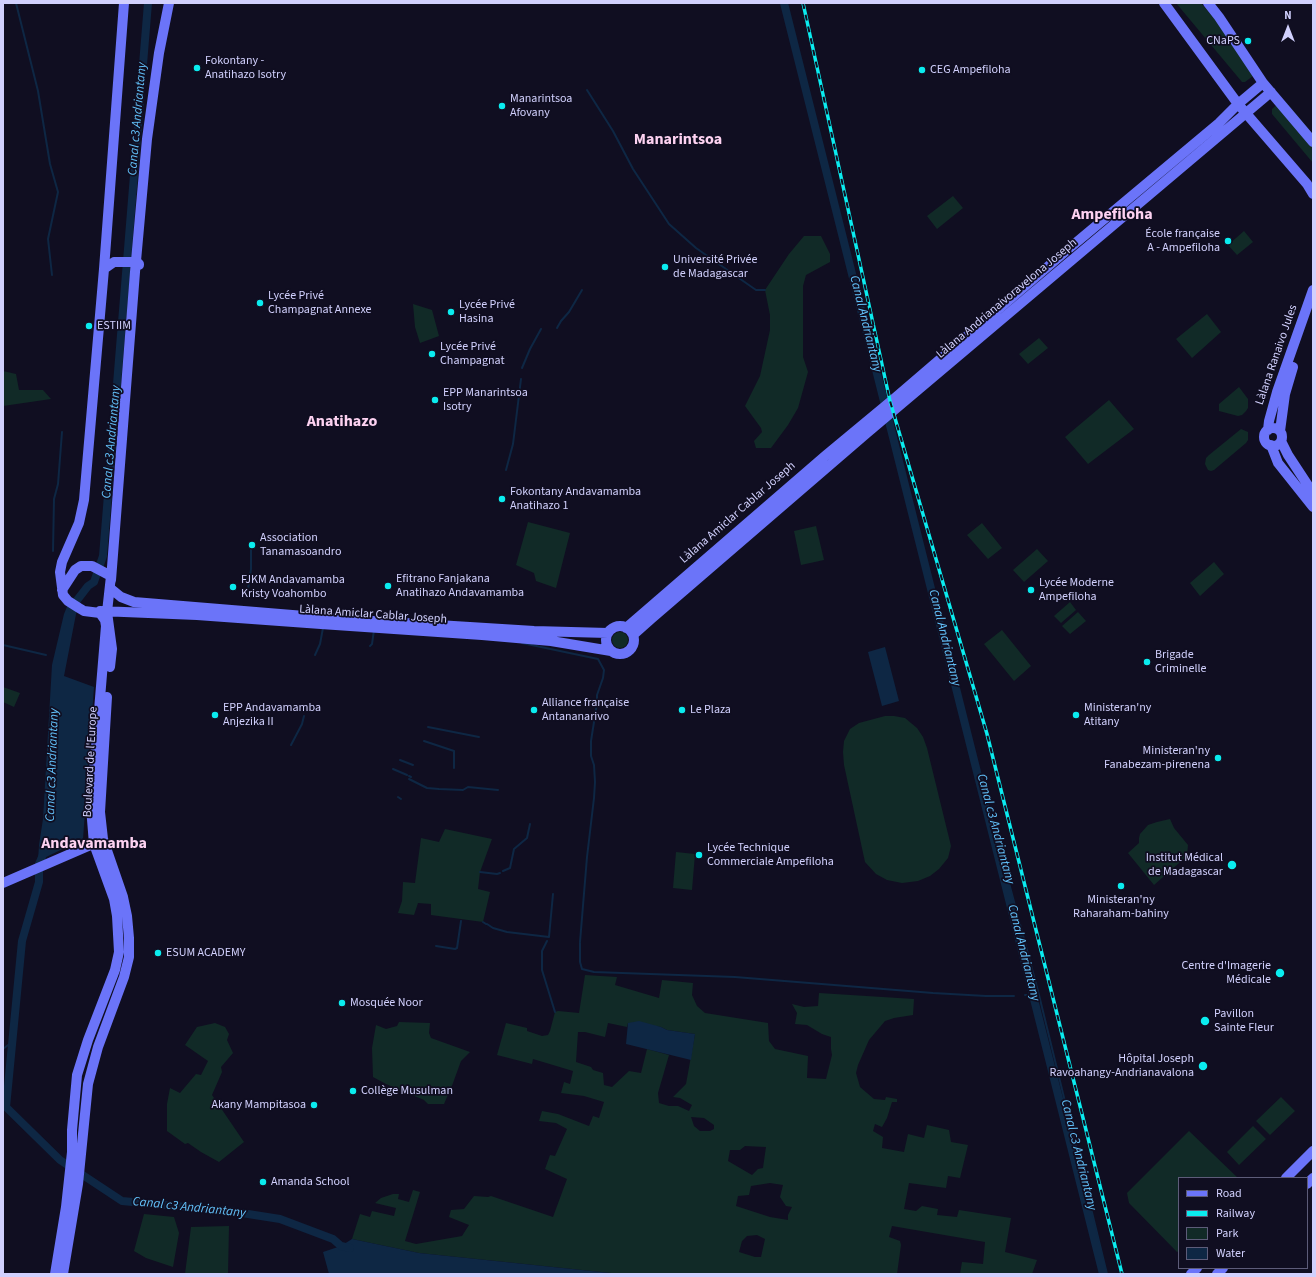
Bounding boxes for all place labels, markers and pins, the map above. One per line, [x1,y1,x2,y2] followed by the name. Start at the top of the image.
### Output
[1206,34,1240,48] place label: CNaPS
[1243,36,1253,46] marker: CNaPS
[205,54,286,82] place label: Fokontany - Anatihazo Isotry
[192,63,202,73] marker: Fokontany - Anatihazo Isotry
[930,63,1011,77] place label: CEG Ampefiloha
[917,65,927,75] marker: CEG Ampefiloha
[510,92,572,120] place label: Manarintsoa Afovany
[497,101,507,111] marker: Manarintsoa Afovany
[1145,227,1220,255] place label: École française A - Ampefiloha
[1223,236,1233,246] marker: École française A - Ampefiloha
[673,253,757,281] place label: Université Privée de Madagascar
[660,262,670,272] marker: Université Privée de Madagascar
[268,289,371,317] place label: Lycée Privé Champagnat Annexe
[255,298,265,308] marker: Lycée Privé Champagnat Annexe
[459,298,515,326] place label: Lycée Privé Hasina
[446,307,456,317] marker: Lycée Privé Hasina
[97,319,131,333] place label: ESTIIM
[84,321,94,331] marker: ESTIIM
[440,340,504,368] place label: Lycée Privé Champagnat
[427,349,437,359] marker: Lycée Privé Champagnat
[443,386,528,414] place label: EPP Manarintsoa Isotry
[430,395,440,405] marker: EPP Manarintsoa Isotry
[510,485,641,513] place label: Fokontany Andavamamba Anatihazo 1
[497,494,507,504] marker: Fokontany Andavamamba Anatihazo 1
[260,531,341,559] place label: Association Tanamasoandro
[247,540,257,550] marker: Association Tanamasoandro
[396,572,524,600] place label: Efitrano Fanjakana Anatihazo Andavamamba
[241,573,345,601] place label: FJKM Andavamamba Kristy Voahombo
[1039,576,1114,604] place label: Lycée Moderne Ampefiloha
[383,581,393,591] marker: Efitrano Fanjakana Anatihazo Andavamamba
[228,582,238,592] marker: FJKM Andavamamba Kristy Voahombo
[1026,585,1036,595] marker: Lycée Moderne Ampefiloha
[1155,648,1206,676] place label: Brigade Criminelle
[1142,657,1152,667] marker: Brigade Criminelle
[542,696,629,724] place label: Alliance française Antananarivo
[223,701,321,729] place label: EPP Andavamamba Anjezika II
[1084,701,1151,729] place label: Ministeran'ny Atitany
[690,703,731,717] place label: Le Plaza
[529,705,539,715] marker: Alliance française Antananarivo
[677,705,687,715] marker: Le Plaza
[210,710,220,720] marker: EPP Andavamamba Anjezika II
[1071,710,1081,720] marker: Ministeran'ny Atitany
[1104,744,1210,772] place label: Ministeran'ny Fanabezam-pirenena
[1213,753,1223,763] marker: Ministeran'ny Fanabezam-pirenena
[707,841,834,869] place label: Lycée Technique Commerciale Ampefiloha
[694,850,704,860] marker: Lycée Technique Commerciale Ampefiloha
[1146,851,1223,879] place label: Institut Médical de Madagascar
[1226,859,1238,871] marker: Institut Médical de Madagascar
[1116,881,1126,891] marker: Ministeran'ny Raharaham-bahiny
[1073,893,1169,921] place label: Ministeran'ny Raharaham-bahiny
[166,946,245,960] place label: ESUM ACADEMY
[153,948,163,958] marker: ESUM ACADEMY
[1181,959,1271,987] place label: Centre d'Imagerie Médicale
[1274,967,1286,979] marker: Centre d'Imagerie Médicale
[350,996,423,1010] place label: Mosquée Noor
[337,998,347,1008] marker: Mosquée Noor
[1214,1007,1274,1035] place label: Pavillon Sainte Fleur
[1199,1015,1211,1027] marker: Pavillon Sainte Fleur
[1049,1052,1194,1080] place label: Hôpital Joseph Ravoahangy-Andrianavalona
[1197,1060,1209,1072] marker: Hôpital Joseph Ravoahangy-Andrianavalona
[361,1084,453,1098] place label: Collège Musulman
[348,1086,358,1096] marker: Collège Musulman
[211,1098,306,1112] place label: Akany Mampitasoa
[309,1100,319,1110] marker: Akany Mampitasoa
[271,1175,350,1189] place label: Amanda School
[258,1177,268,1187] marker: Amanda School

